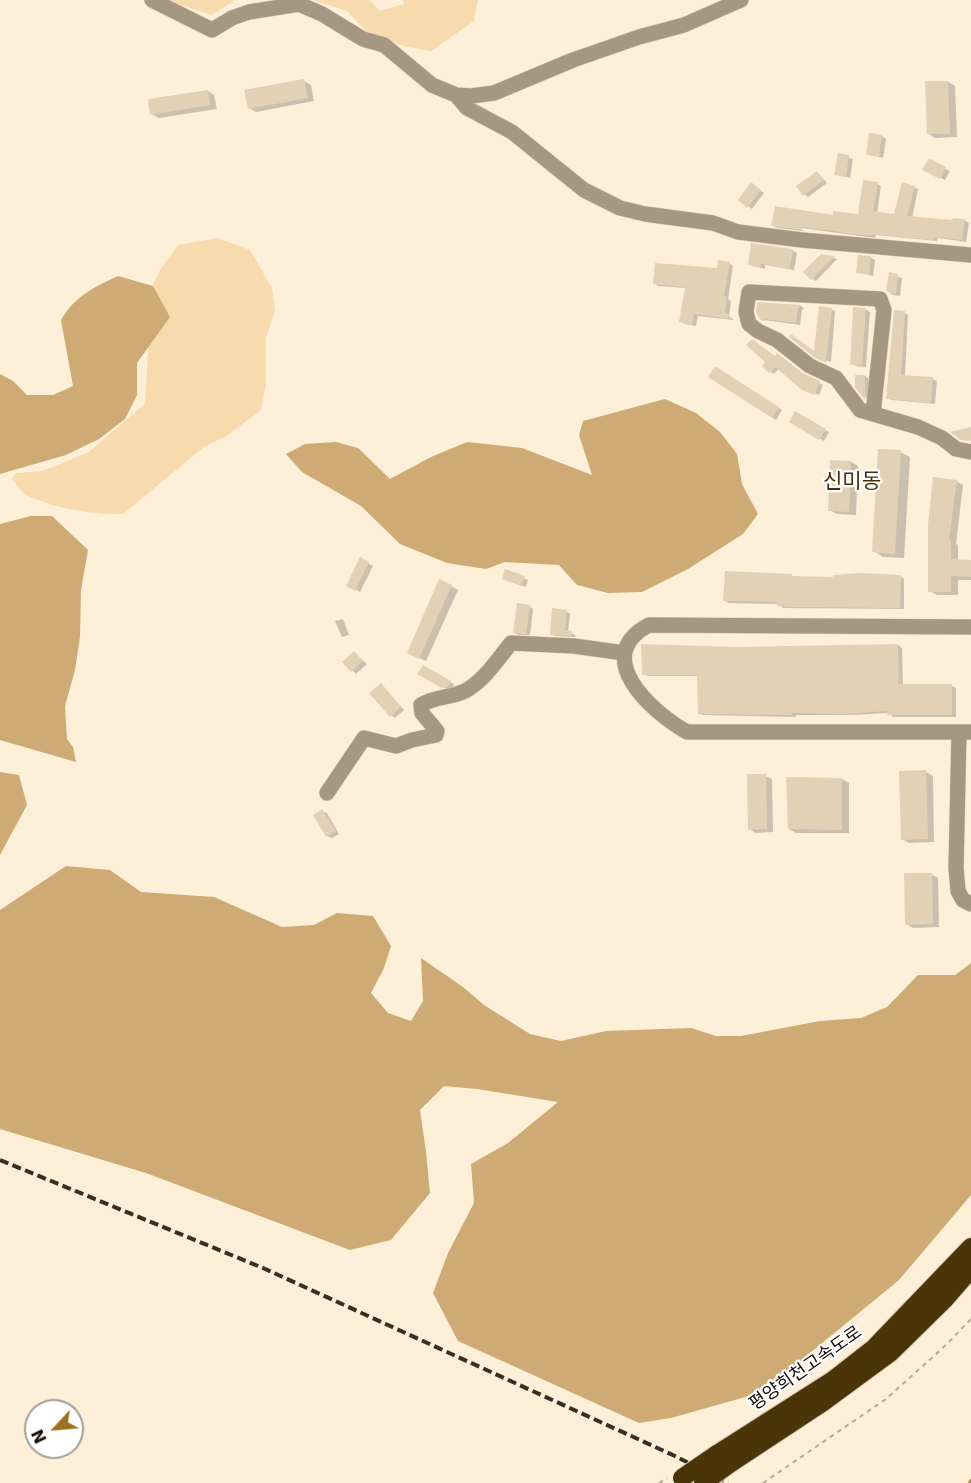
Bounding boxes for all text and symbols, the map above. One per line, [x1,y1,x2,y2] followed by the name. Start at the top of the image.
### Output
[823,470,881,496] district label: 신미동
[746,1322,866,1416] street label: 평양희천고속도로
[24,1399,84,1459] north arrow
[28,1426,51,1446] text: N

